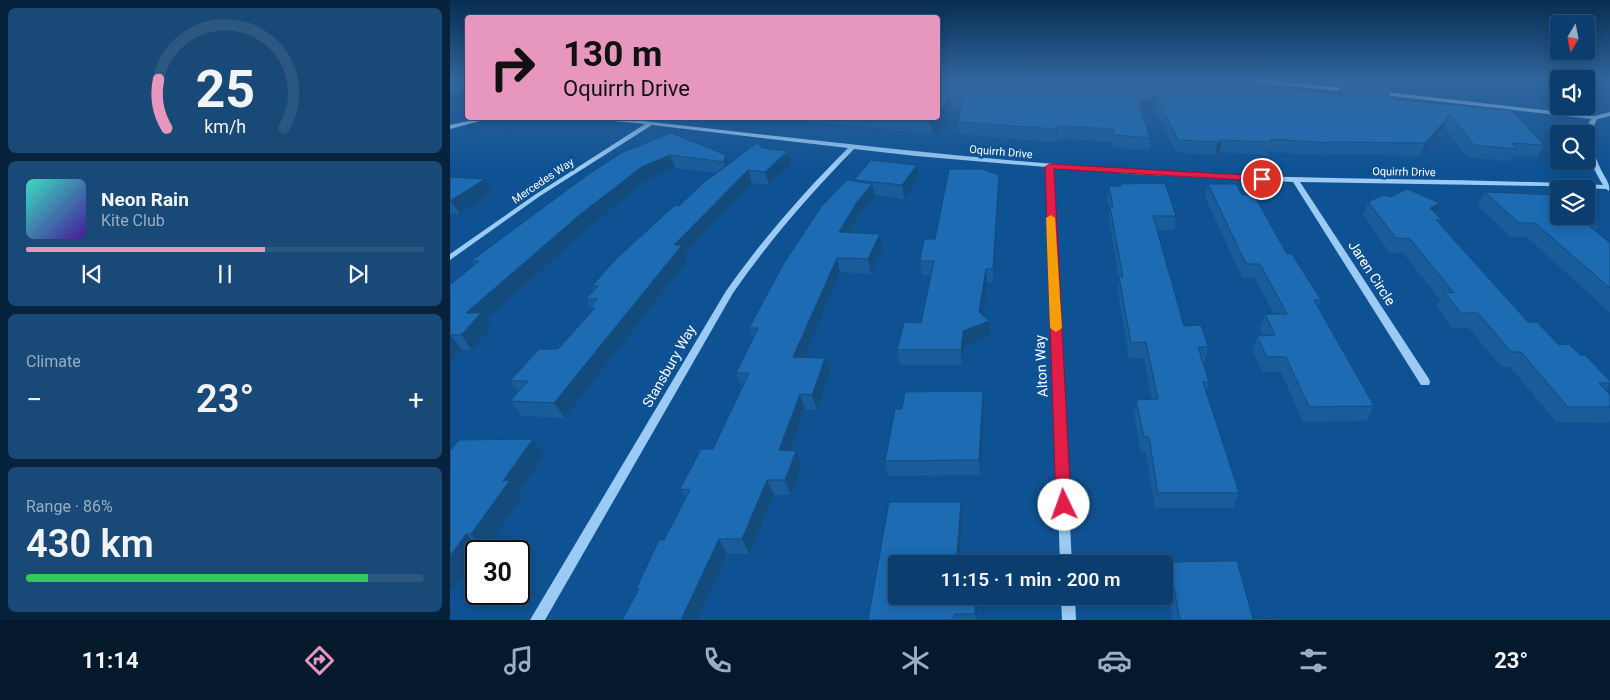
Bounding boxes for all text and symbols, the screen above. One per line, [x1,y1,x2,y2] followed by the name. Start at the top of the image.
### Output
[1550,15,1595,60] north arrow
[1550,15,1595,225] map controls
[563,34,662,75] text: 130 m
[480,35,545,100] icon: right
[195,59,255,120] text: 25
[1550,70,1595,115] button: sound
[563,76,690,101] text: Oquirrh Drive
[204,116,246,137] text: km/h
[1550,125,1595,170] button: search
[969,143,1033,161] street label: Oquirrh Drive
[510,155,577,206] street label: Mercedes Way
[1241,158,1283,200] pin
[1248,165,1276,193] icon: arrive
[1372,165,1436,179] street label: Oquirrh Drive
[1550,180,1595,225] button: layers
[101,188,189,211] text: Neon Rain
[101,211,165,230] text: Kite Club
[1345,238,1399,308] street label: Jaren Circle
[78,260,106,288] icon: previous
[211,260,239,288] icon: pause
[344,260,372,288] icon: next
[639,322,699,410] street label: Stansbury Way
[1031,334,1051,398] street label: Alton Way
[26,352,81,371] text: Climate
[196,377,254,421] text: 23°
[26,383,42,416] text: −
[408,383,424,416] text: +
[1037,478,1089,530] position arrow
[26,497,113,516] text: Range · 86%
[26,522,154,566] text: 430 km
[465,540,530,605] speed limit sign: 30
[940,568,1121,591] text: 11:15 · 1 min · 200 m
[302,643,337,678] icon: directions
[501,643,536,678] icon: music
[700,643,735,678] icon: phone
[898,643,933,678] icon: climate
[1097,643,1132,678] icon: car
[1296,643,1331,678] icon: filters
[82,648,139,673] text: 11:14
[1494,648,1528,673] text: 23°

